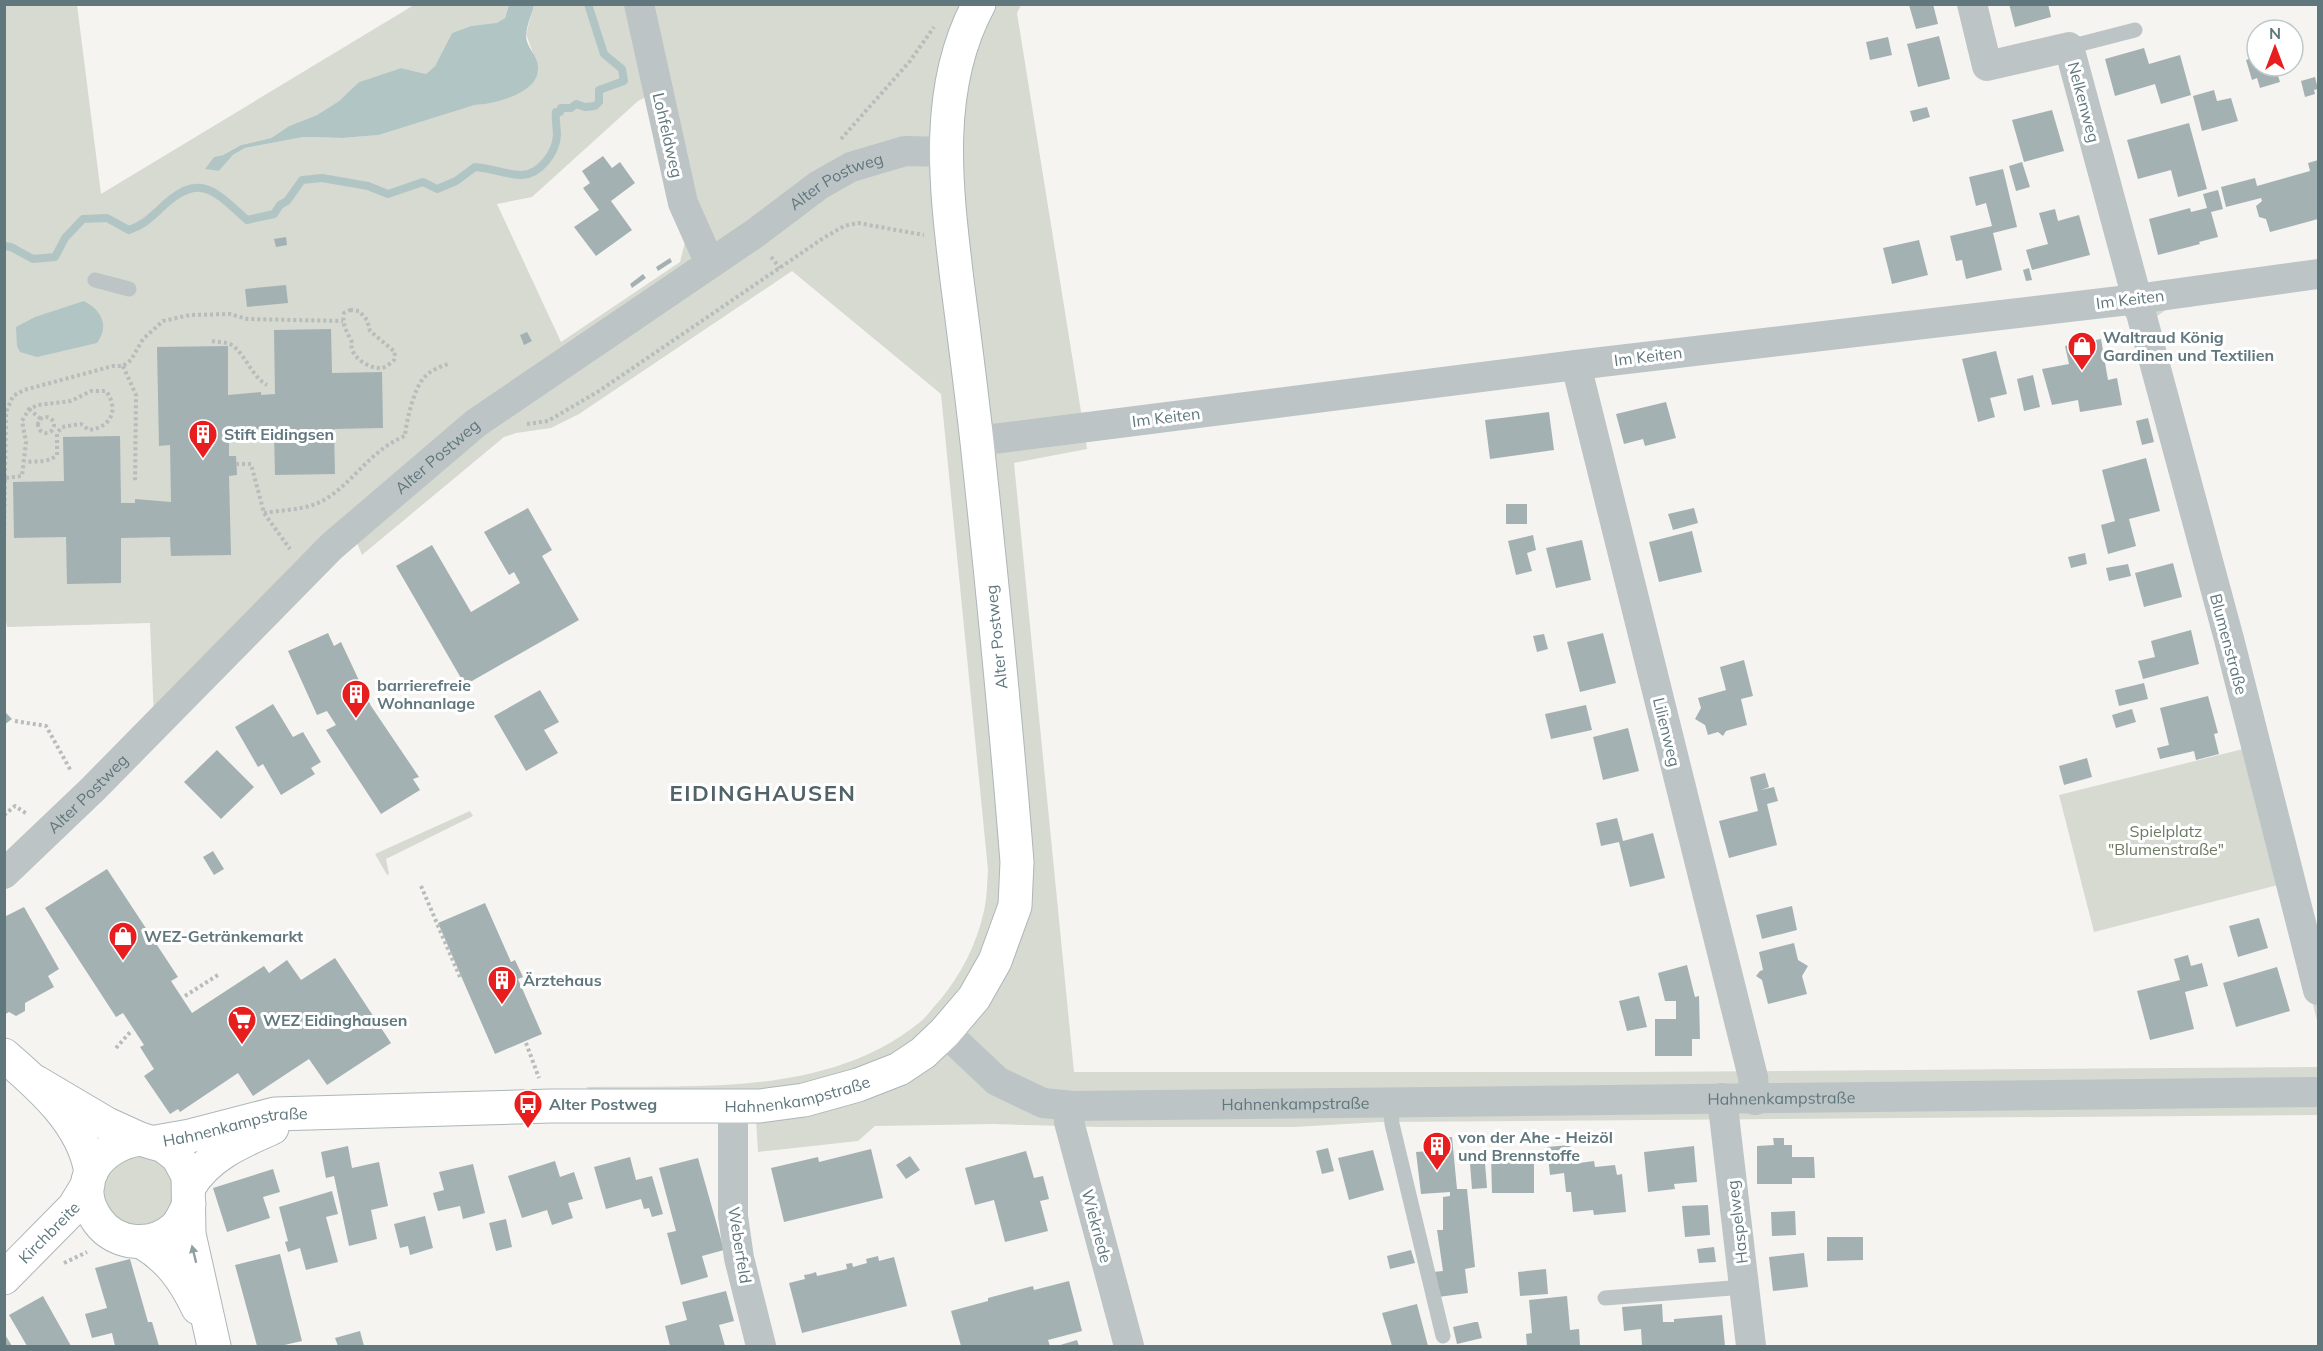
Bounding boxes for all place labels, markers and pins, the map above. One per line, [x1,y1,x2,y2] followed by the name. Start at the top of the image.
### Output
[2103,327,2274,365] place label: Waltraud König Gardinen und Textilien
[2066,330,2098,372] shop icon: Waltraud König Gardinen und Textilien
[187,418,219,460] building icon: Stift Eidingsen
[224,424,334,444] place label: Stift Eidingsen
[377,675,475,713] place label: barrierefreie Wohnanlage
[340,678,372,720] building icon: barrierefreie Wohnanlage
[107,920,139,962] shop icon: WEZ-Getränkemarkt
[144,926,303,946] place label: WEZ-Getränkemarkt
[486,964,518,1006] building icon: Ärztehaus
[523,970,602,990] place label: Ärztehaus
[226,1004,258,1046] supermarket icon: WEZ Eidinghausen
[263,1010,408,1030] place label: WEZ Eidinghausen
[512,1088,544,1130] bus stop icon: Alter Postweg
[549,1094,657,1114] place label: Alter Postweg
[1457,1127,1613,1165] place label: von der Ahe - Heizöl und Brennstoffe
[1421,1130,1453,1172] building icon: von der Ahe - Heizöl und Brennstoffe

